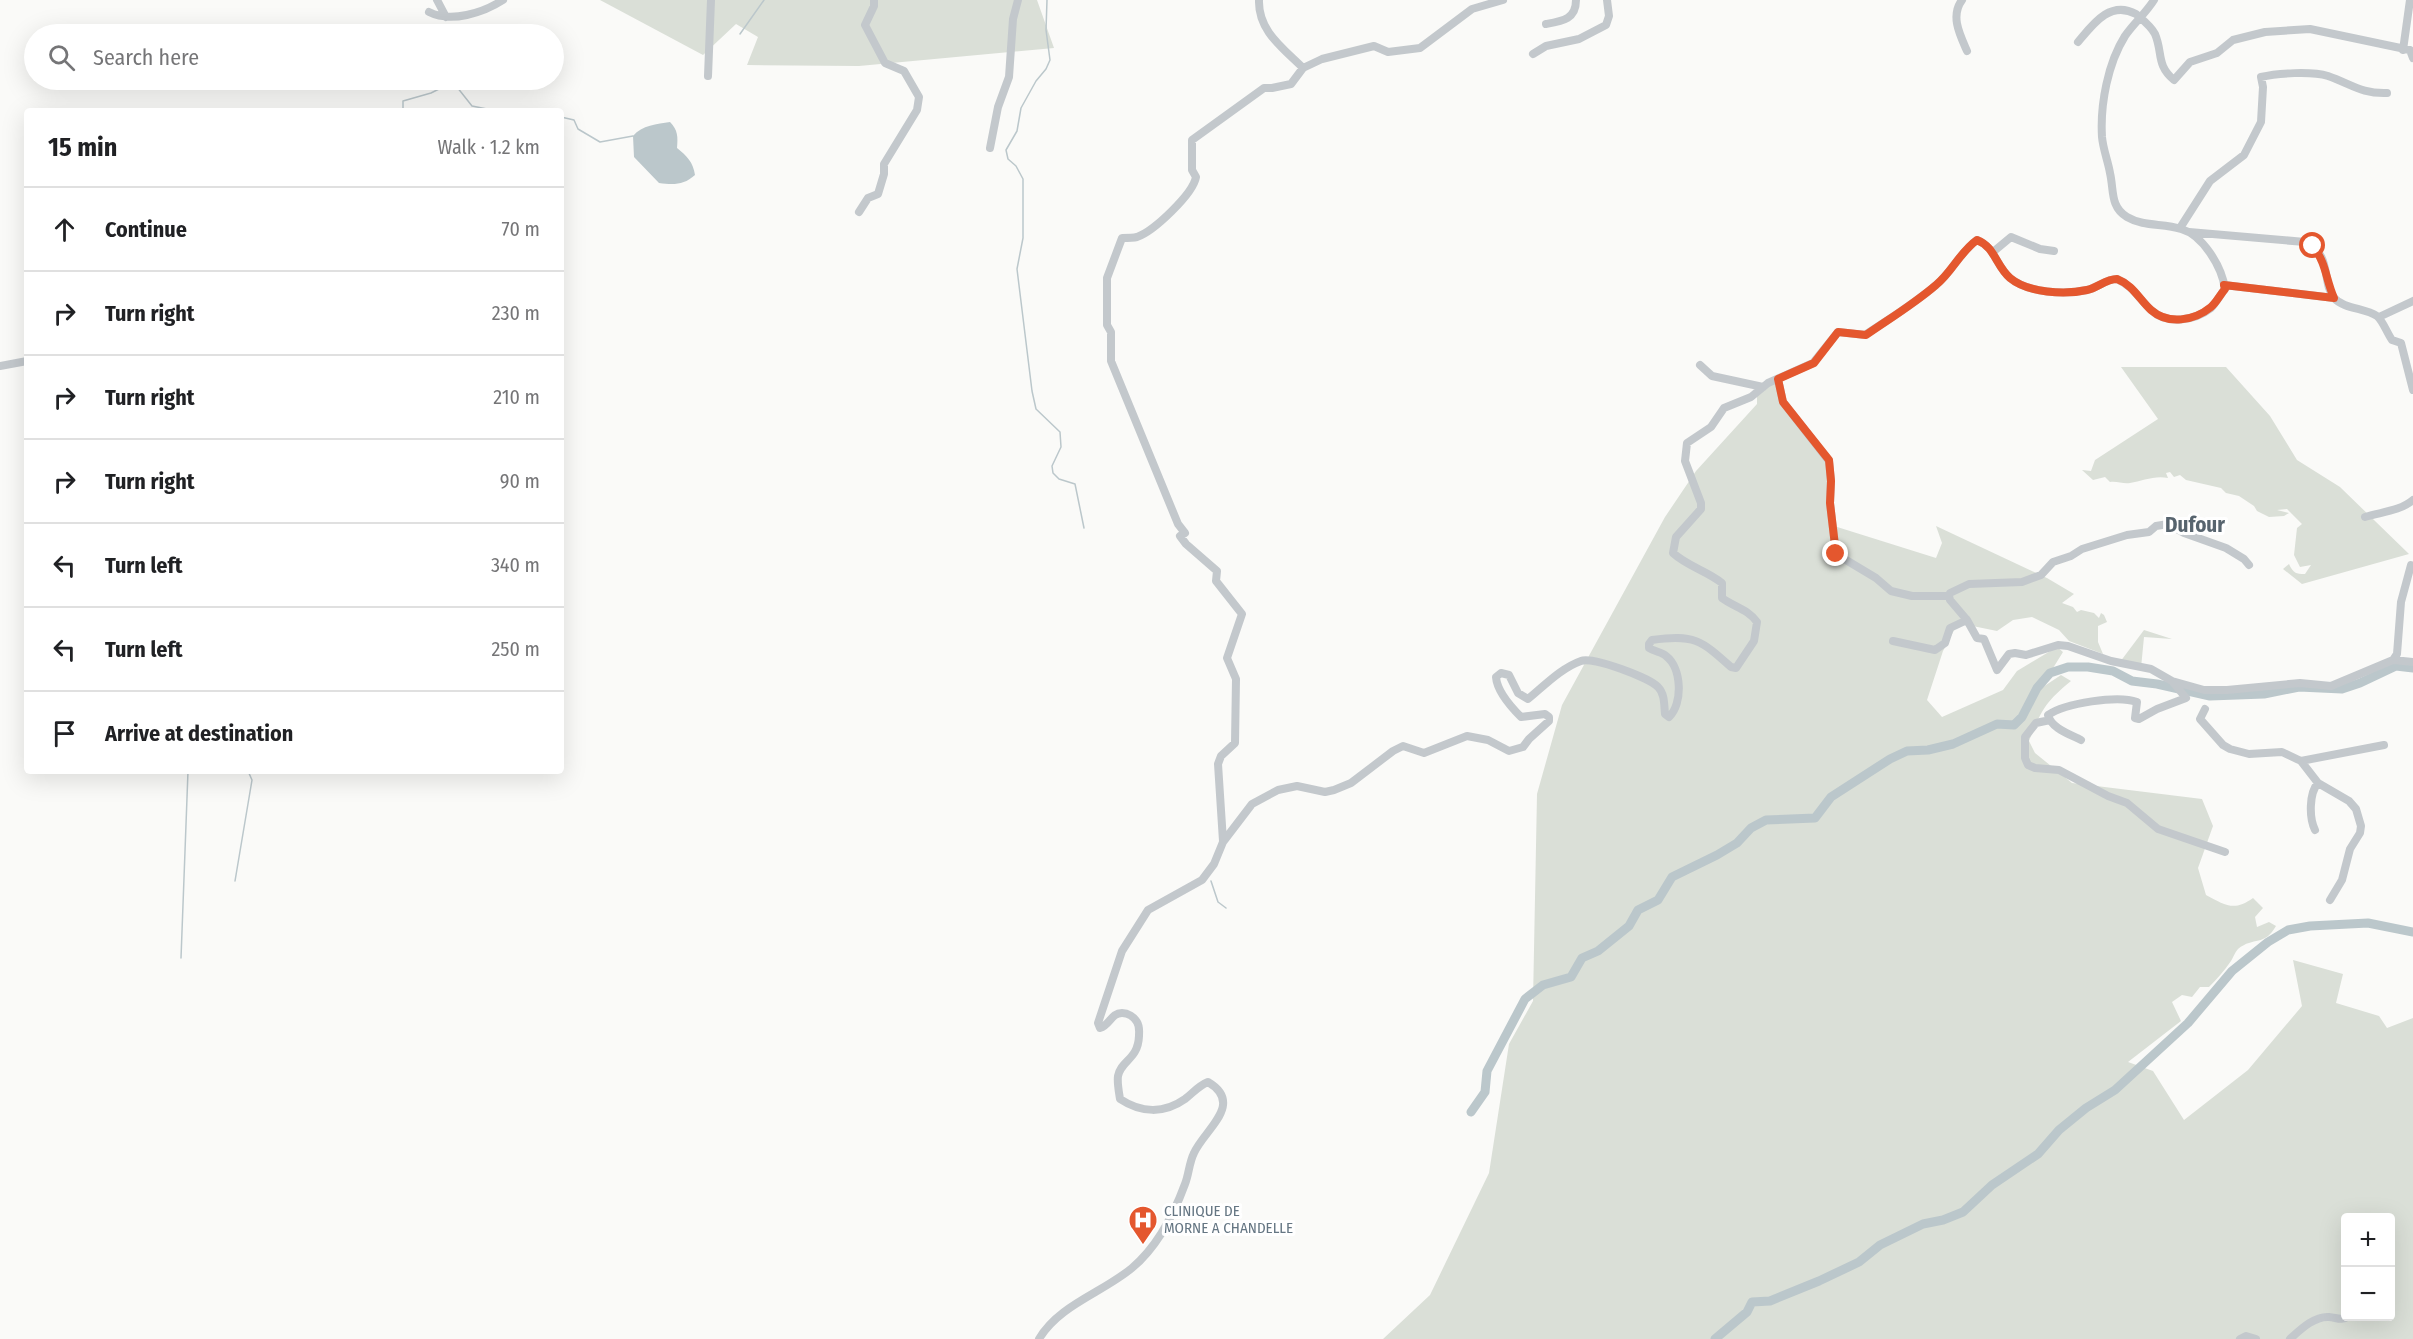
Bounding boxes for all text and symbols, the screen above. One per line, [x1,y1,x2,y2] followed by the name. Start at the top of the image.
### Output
[24,24,564,90] search box
[45,41,78,74] icon: search
[93,44,199,71] text: Search here
[48,132,117,163] text: 15 min
[438,135,540,159] text: Walk · 1.2 km
[48,213,81,246] icon: ahead
[105,216,187,243] text: Continue
[502,217,540,241] text: 70 m
[2299,232,2325,258] route start
[48,297,81,330] icon: right
[105,300,194,327] text: Turn right
[492,301,540,325] text: 230 m
[48,381,81,414] icon: right
[105,384,194,411] text: Turn right
[493,385,540,409] text: 210 m
[48,465,81,498] icon: right
[105,468,194,495] text: Turn right
[500,469,540,493] text: 90 m
[2165,512,2225,538] district label: Dufour
[1822,540,1848,566] route end
[48,549,81,582] icon: left
[105,552,183,579] text: Turn left
[491,553,540,577] text: 340 m
[48,633,81,666] icon: left
[105,636,183,663] text: Turn left
[492,637,540,661] text: 250 m
[48,717,81,750] icon: arrive
[105,720,293,747] text: Arrive at destination
[1164,1202,1293,1237] place label: CLINIQUE DE MORNE A CHANDELLE
[1127,1204,1159,1246] hospital icon: CLINIQUE DE MORNE A CHANDELLE
[2341,1213,2395,1321] map controls
[2341,1213,2395,1267] button: +
[2341,1267,2395,1321] button: −

